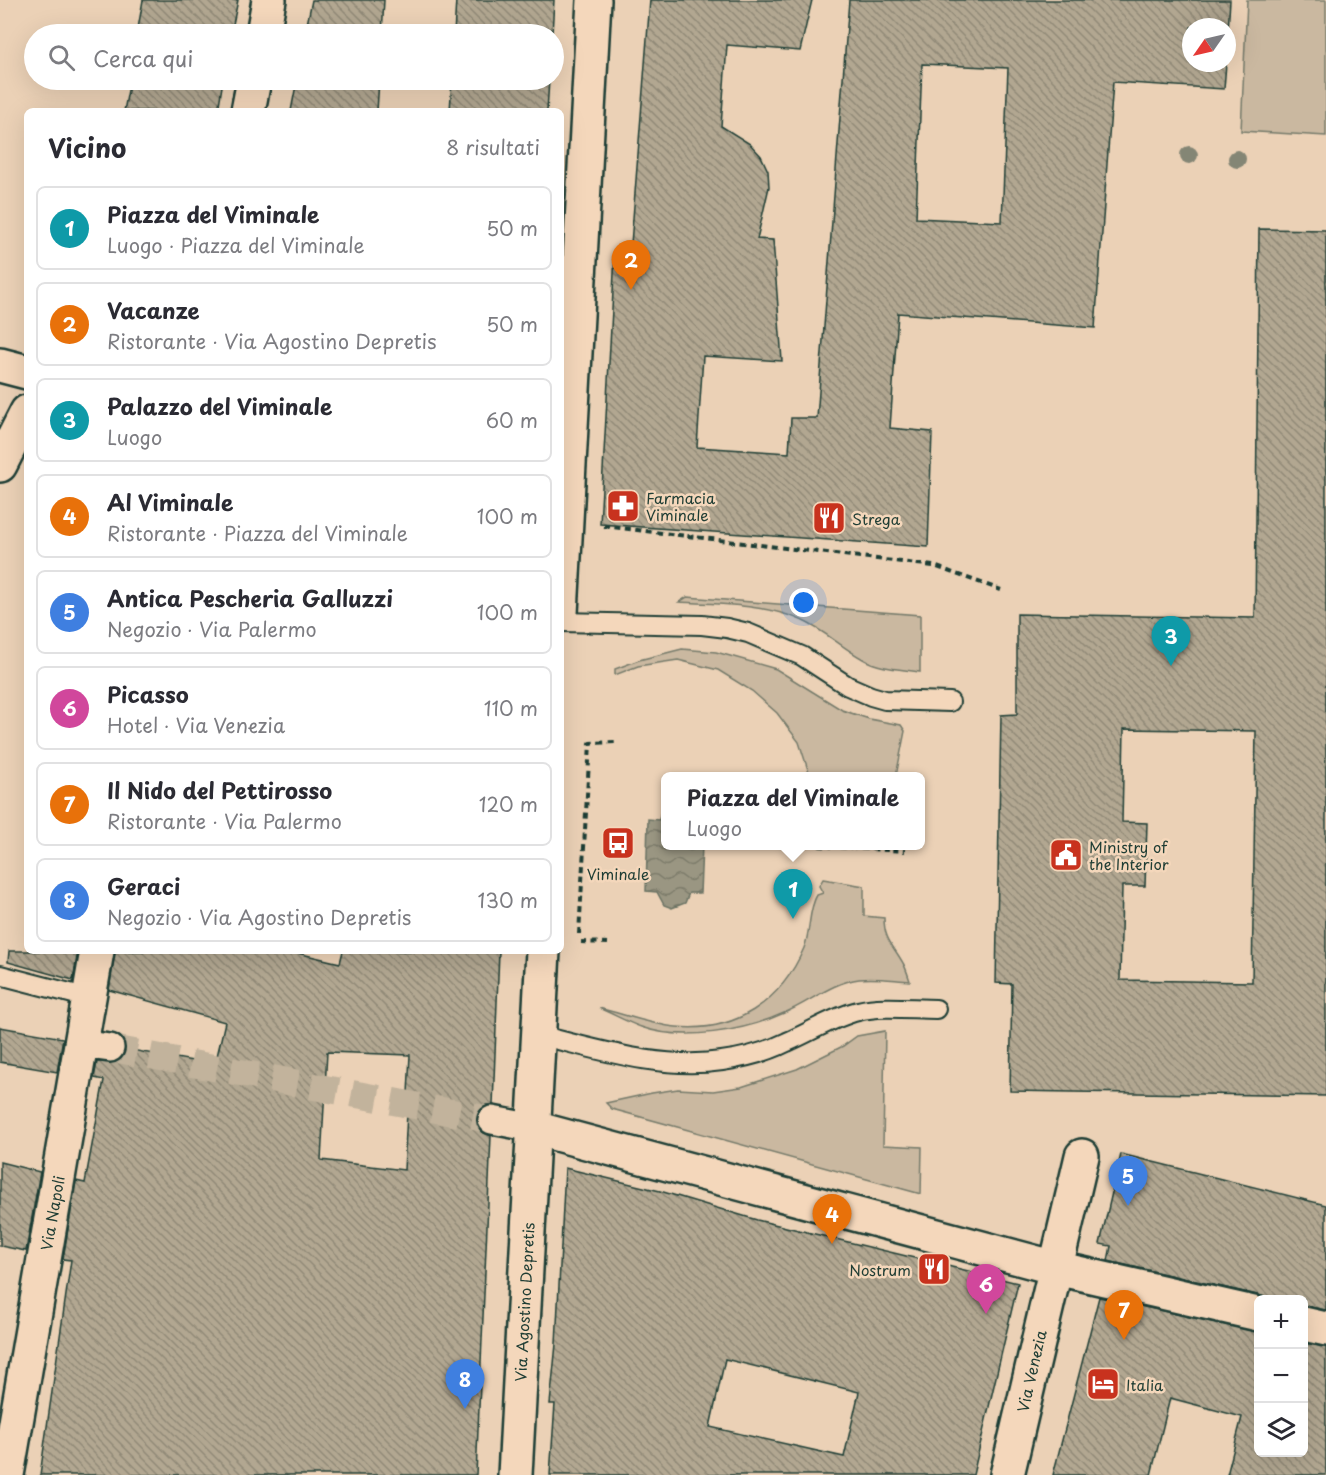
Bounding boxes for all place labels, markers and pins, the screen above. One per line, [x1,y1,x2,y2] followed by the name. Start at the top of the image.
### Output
[612,240,650,290] pin: 2
[646,486,716,526] place label: Farmacia Viminale
[605,488,641,524] pharmacy icon: Farmacia Viminale
[811,500,847,536] restaurant icon: Strega
[852,507,901,530] place label: Strega
[1152,616,1190,666] pin: 3
[600,825,636,861] bus stop icon: Viminale
[1089,835,1169,875] place label: Ministry of the Interior
[1048,837,1084,873] public building icon: Ministry of the Interior
[587,862,649,885] place label: Viminale
[774,870,812,919] pin: 1
[1108,1156,1148,1206] pin: 5
[812,1194,852,1244] pin: 4
[916,1251,952,1287] restaurant icon: Nostrum
[849,1258,911,1281] place label: Nostrum
[966,1264,1006,1314] pin: 6
[1104,1290,1144,1340] pin: 7
[446,1360,484,1409] pin: 8
[1085,1366,1121,1402] hotel icon: Italia
[1126,1373,1164,1396] place label: Italia

